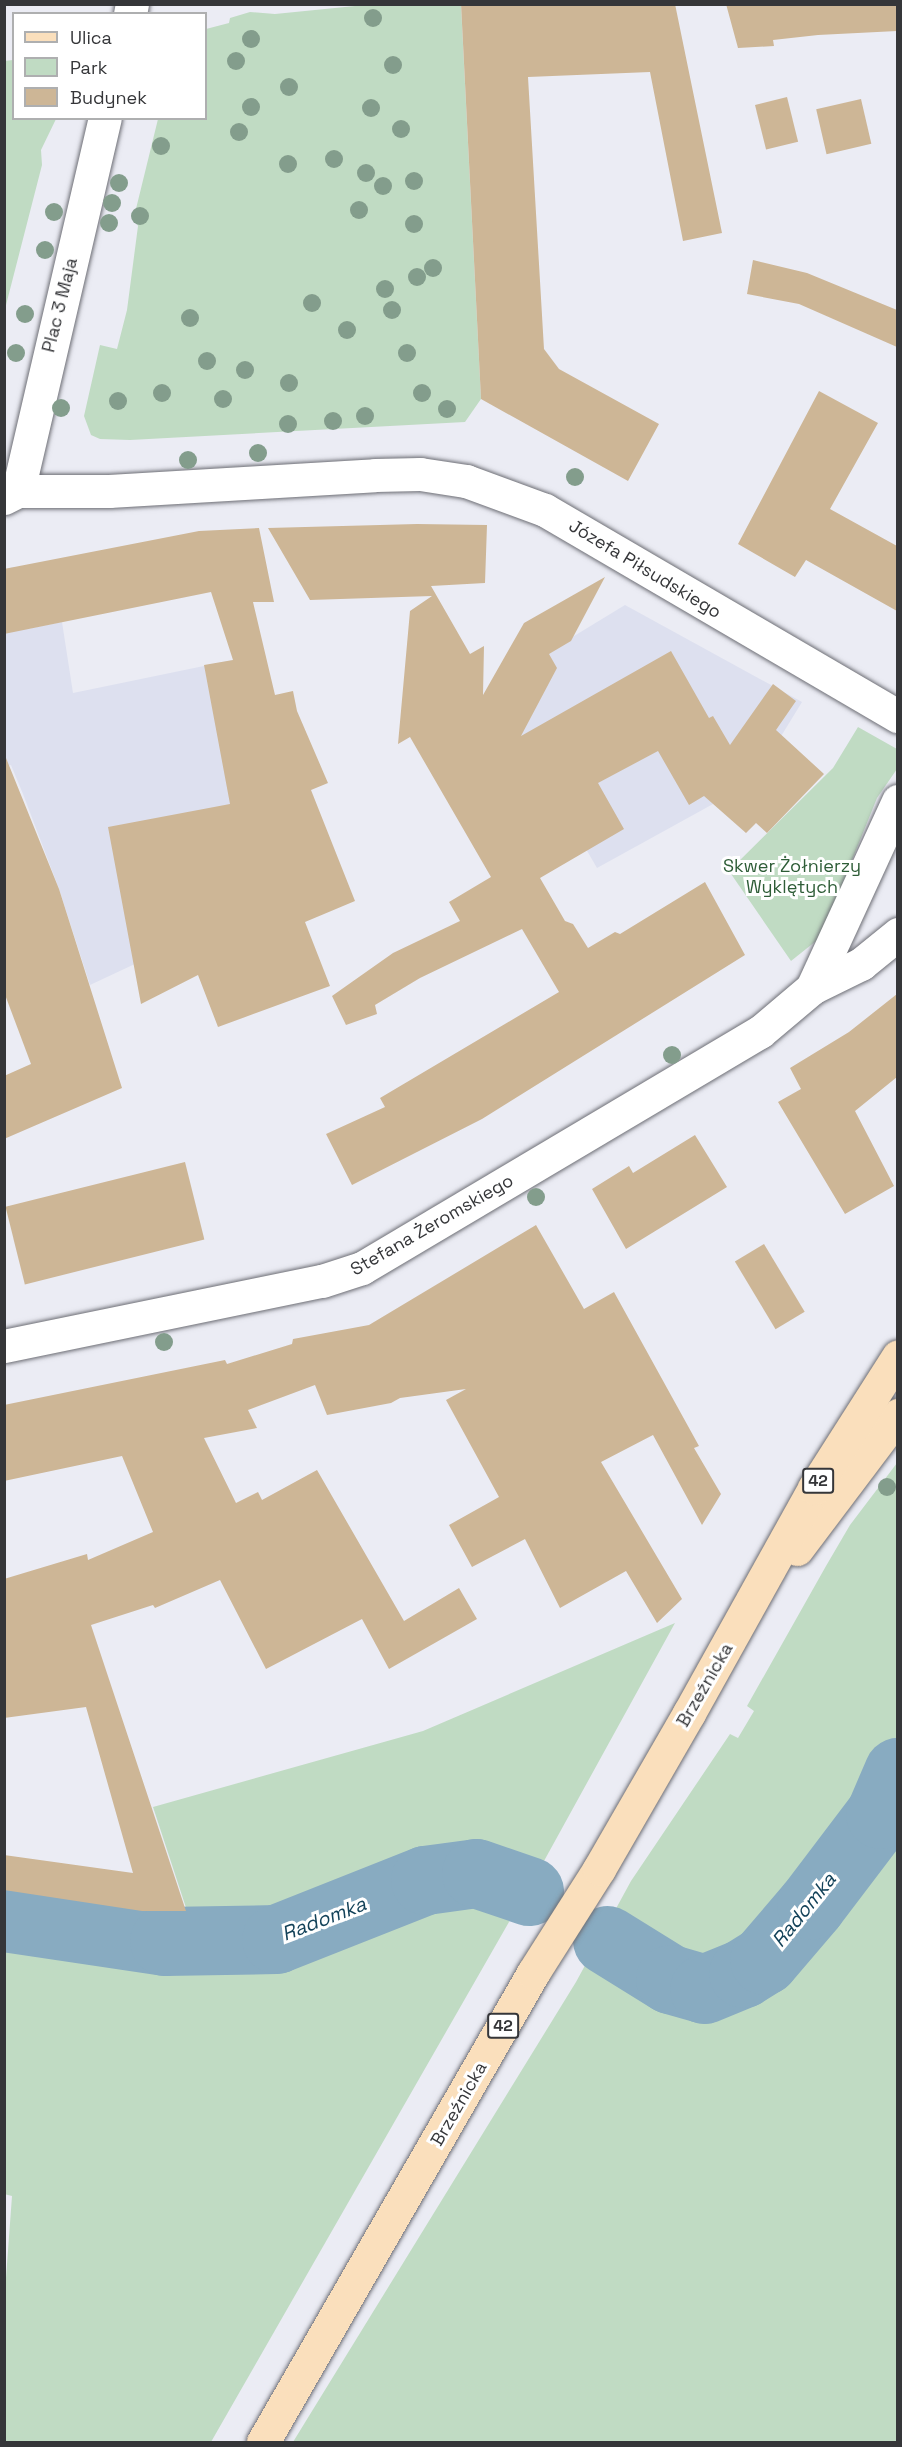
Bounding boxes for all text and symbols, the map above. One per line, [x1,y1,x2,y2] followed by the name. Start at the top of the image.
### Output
[12,12,207,120] legend
[70,26,112,49] text: Ulica
[70,56,107,79] text: Park
[70,86,147,109] text: Budynek
[38,255,82,355] street label: Plac 3 Maja
[565,515,725,623] street label: Józefa Piłsudskiego
[723,856,861,898] park label: Skwer Żołnierzy Wyklętych
[347,1170,517,1280] street label: Stefana Żeromskiego
[802,1468,834,1494] road number: 42
[672,1639,738,1731] street label: Brzeźnicka
[767,1868,841,1952] water label: Radomka
[278,1892,370,1946] water label: Radomka
[486,2013,520,2039] road number: 42
[426,2058,492,2150] street label: Brzeźnicka

